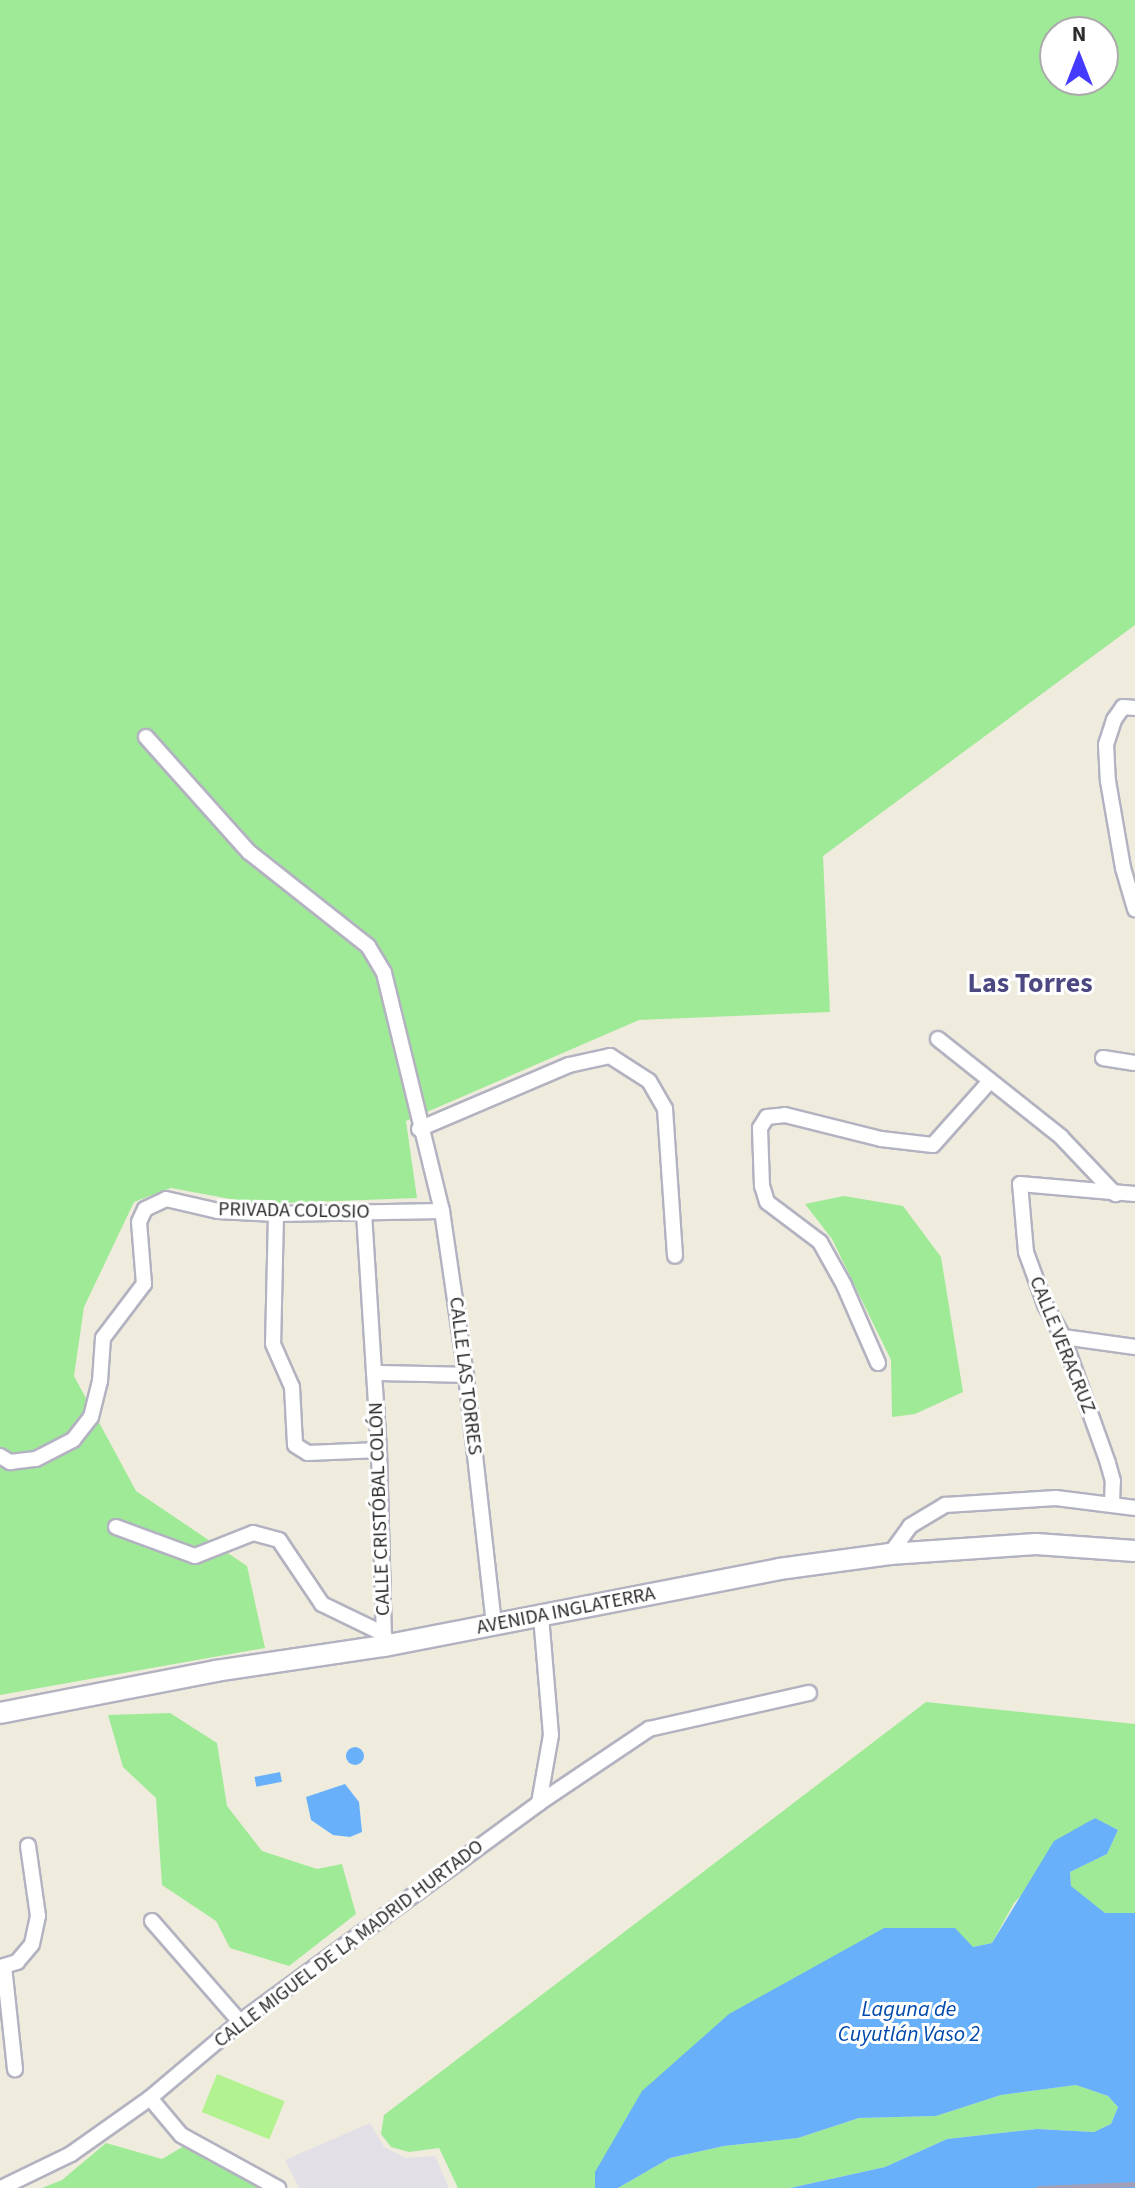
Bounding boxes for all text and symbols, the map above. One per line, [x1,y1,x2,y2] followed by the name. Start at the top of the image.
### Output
[1039,16,1119,96] north arrow
[1072,18,1086,50] text: N
[967,966,1093,1000] district label: Las Torres
[218,1198,370,1224] street label: PRIVADA COLOSIO
[1024,1273,1100,1417] street label: CALLE VERACRUZ
[443,1296,487,1456] street label: CALLE LAS TORRES
[364,1402,396,1616] street label: CALLE CRISTÓBAL COLÓN
[475,1582,657,1640] street label: AVENIDA INGLATERRA
[210,1835,488,2053] street label: CALLE MIGUEL DE LA MADRID HURTADO
[838,1996,980,2048] water label: Laguna de Cuyutlán Vaso 2

